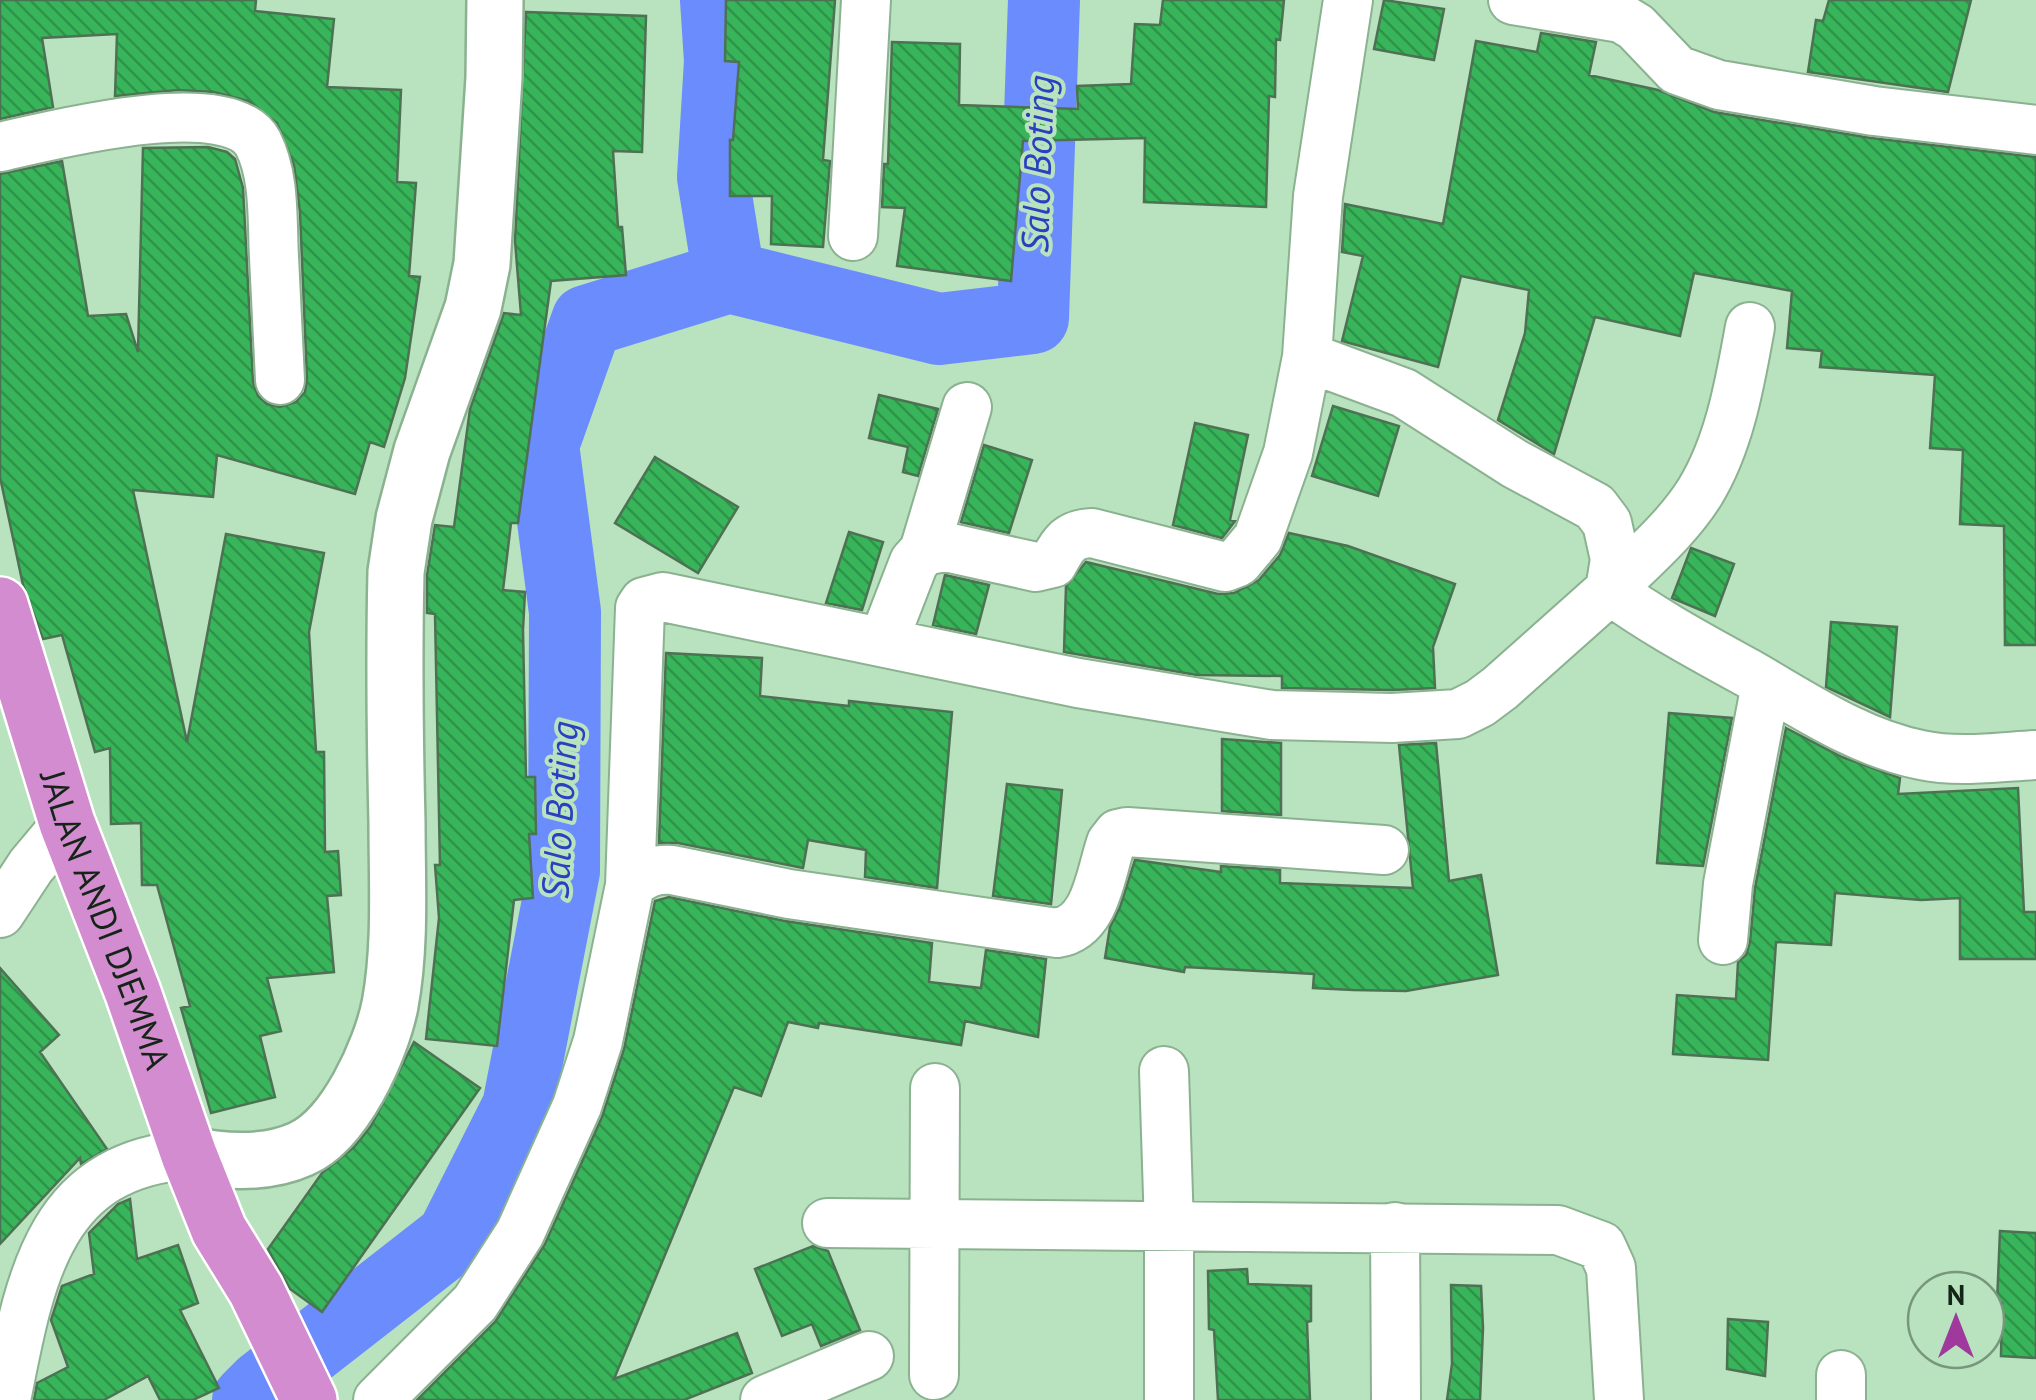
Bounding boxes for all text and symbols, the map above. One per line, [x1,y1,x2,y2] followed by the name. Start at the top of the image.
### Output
[1009,74,1064,254] water label: Salo Boting
[529,720,588,900] water label: Salo Boting
[30,763,182,1076] street label: JALAN ANDI DJEMMA
[1906,1270,2006,1370] north arrow
[1947,1276,1965,1313] text: N

